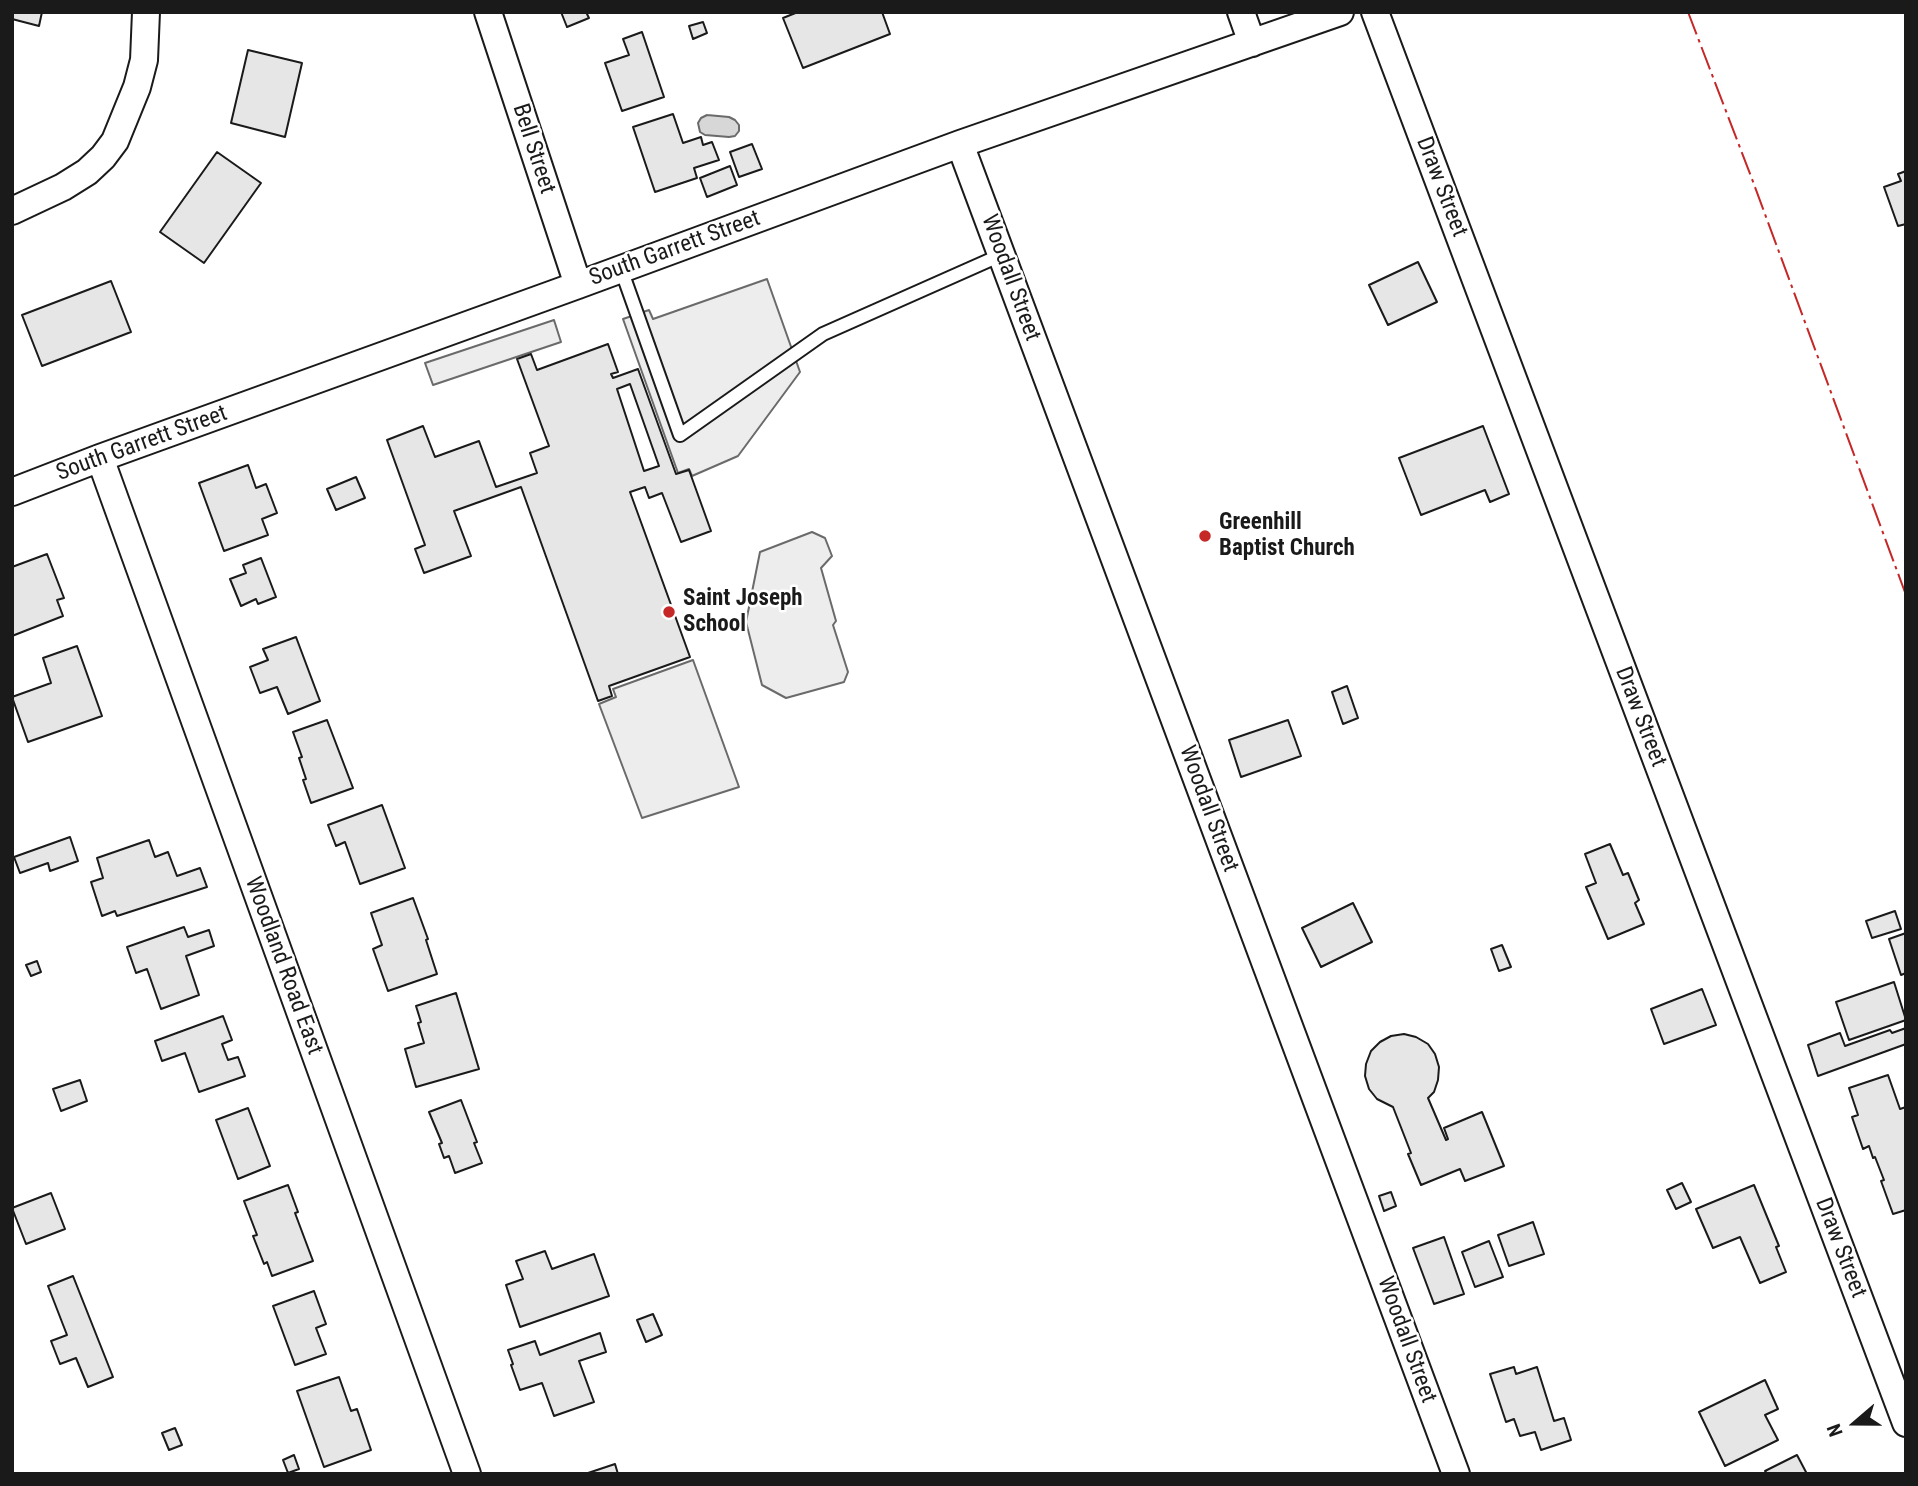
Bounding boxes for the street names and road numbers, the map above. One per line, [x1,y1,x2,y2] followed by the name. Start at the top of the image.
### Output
[505,100,561,198] street label: Bell Street
[1409,133,1473,241] street label: Draw Street
[586,205,764,293] street label: South Garrett Street
[974,211,1046,345] street label: Woodall Street
[53,400,231,488] street label: South Garrett Street
[1608,663,1672,771] street label: Draw Street
[1172,742,1244,876] street label: Woodall Street
[238,873,328,1059] street label: Woodland Road East
[1808,1194,1872,1302] street label: Draw Street
[1370,1273,1442,1407] street label: Woodall Street

